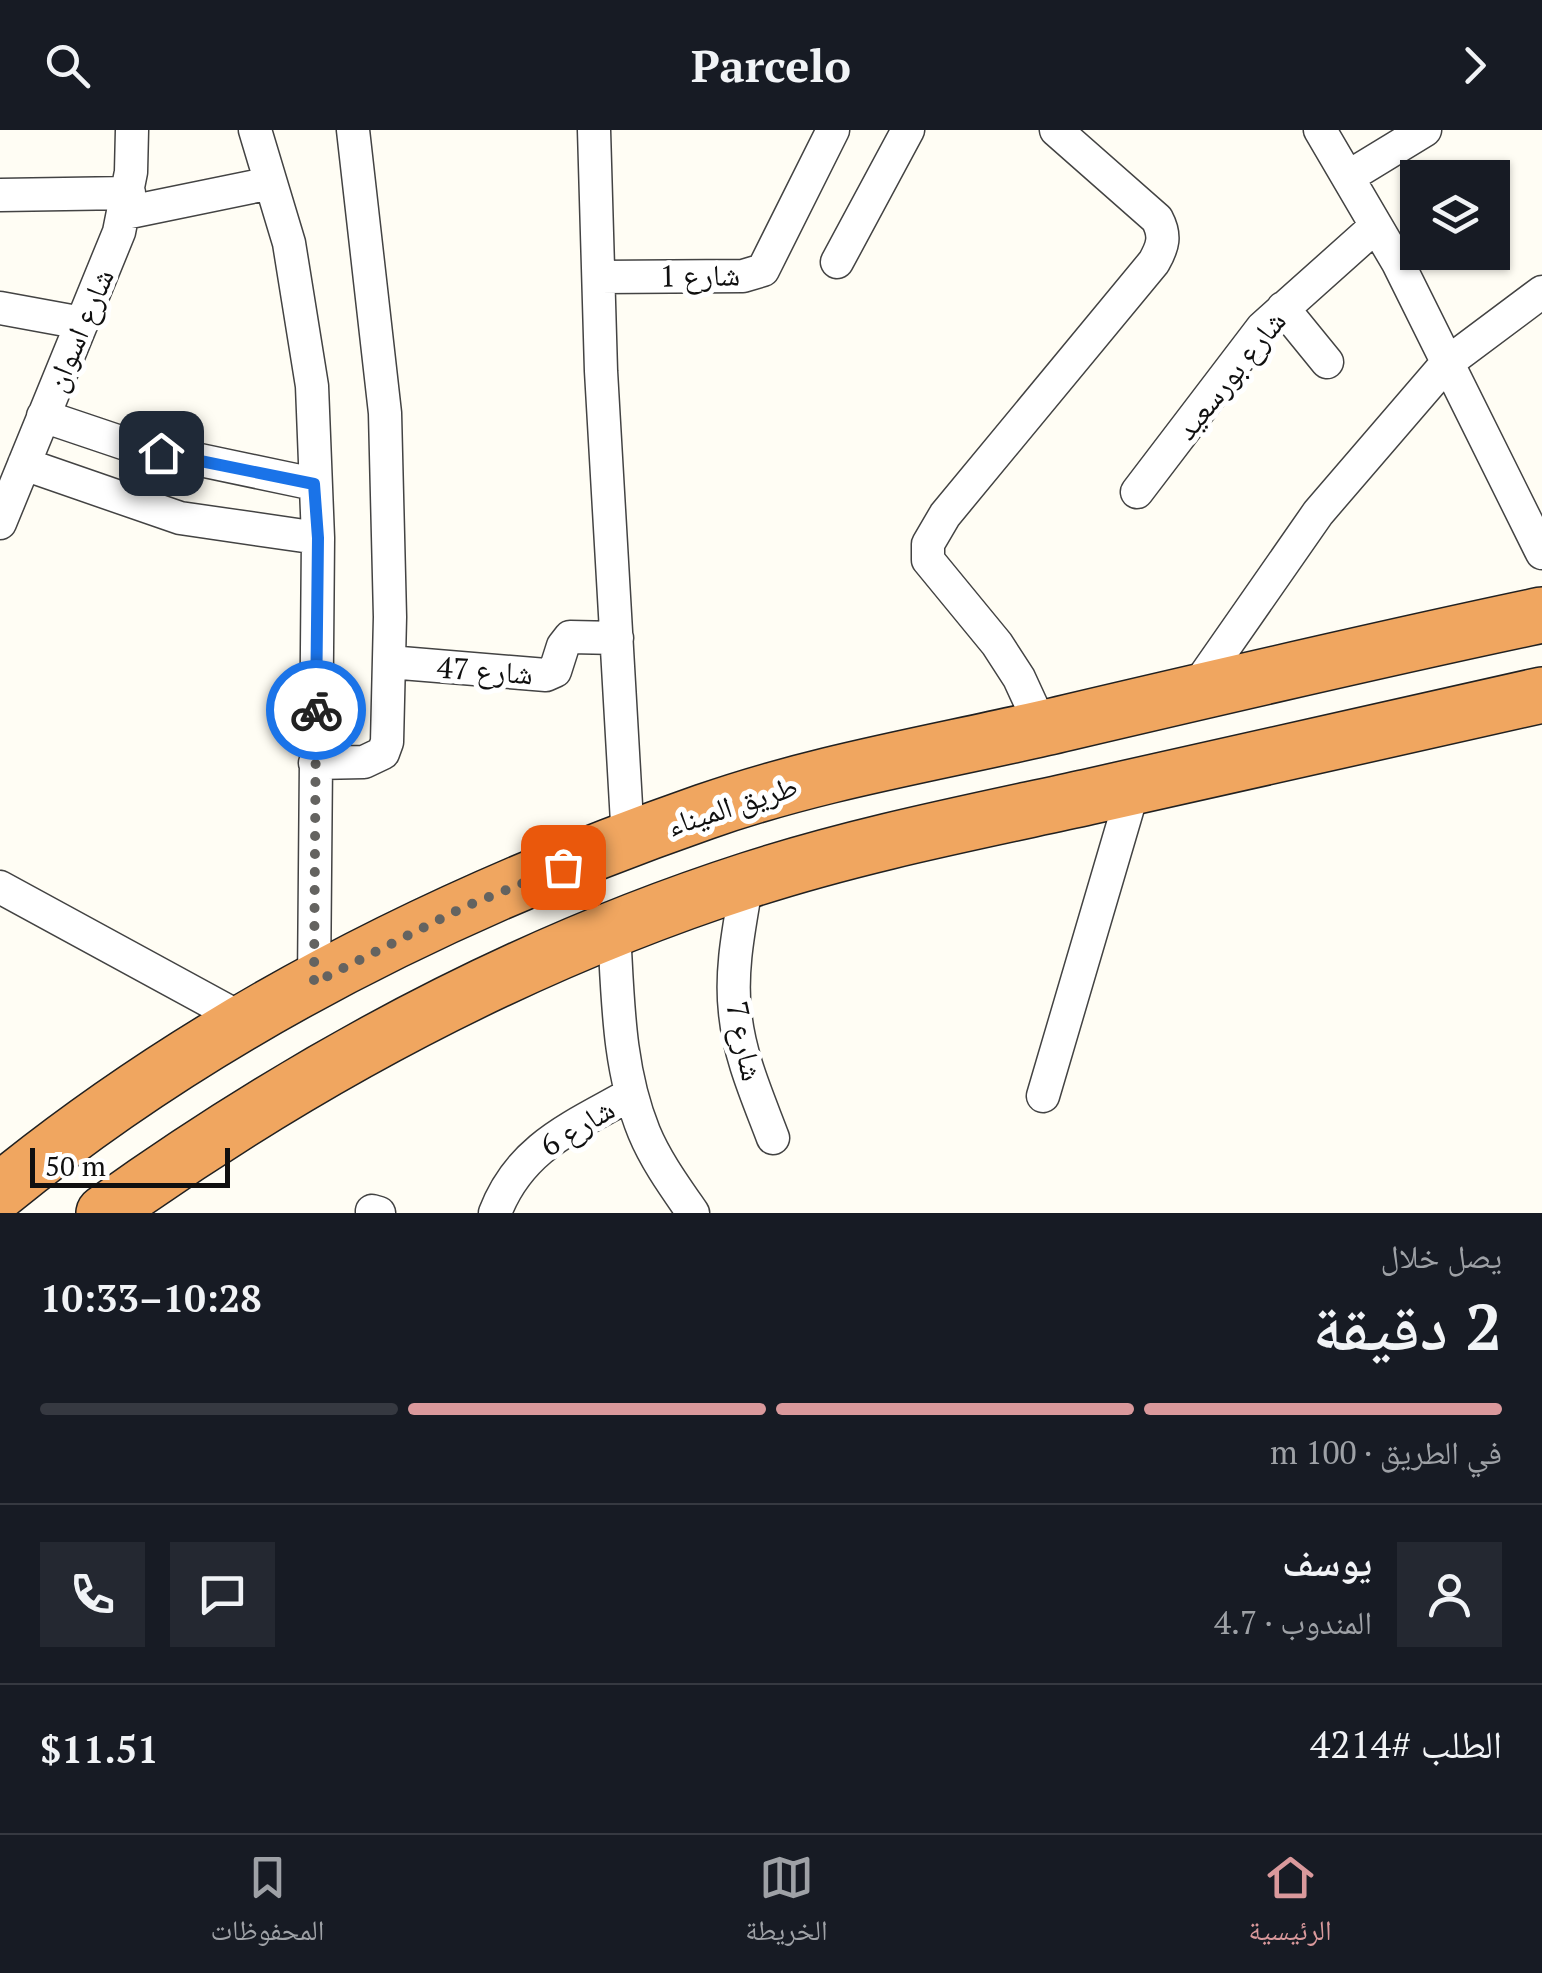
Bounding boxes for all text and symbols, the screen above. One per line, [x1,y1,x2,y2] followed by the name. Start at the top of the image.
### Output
[691,35,851,95] text: Parcelo
[40,38,95,93] icon: search
[1447,38,1502,93] icon: forward
[1400,160,1510,270] map controls
[1400,160,1510,270] button: layers
[659,254,741,296] street label: شارع 1
[35,262,123,398] street label: شارع اسوان
[1166,302,1294,448] street label: شارع بورسعيد
[119,411,204,496] pin
[134,426,189,481] icon: home
[436,647,534,693] street label: شارع 47
[266,660,366,760] courier
[289,683,344,738] icon: bike
[662,765,802,845] street label: طريق الميناء
[521,825,606,910] pin
[536,840,591,895] icon: bag
[717,998,773,1084] street label: شارع 7
[532,1089,622,1165] street label: شارع 6
[30,1143,230,1188] scale bar
[45,1147,106,1184] text: 50 m
[1381,1235,1502,1277] text: يصل خلال
[40,1273,262,1323] text: 10:28–10:33
[1313,1282,1502,1369] text: 2 دقيقة
[1270,1431,1502,1473] text: في الطريق · 100 m
[1282,1537,1372,1587] text: يوسف
[40,1542,145,1647] button: phone
[170,1542,275,1647] button: chat
[1397,1542,1502,1647] button: person
[1214,1601,1372,1643] text: المندوب · 4.7
[1310,1719,1502,1769] text: الطلب #4214
[40,1724,159,1774] text: $11.51
[210,1850,324,1958] tab: المحفوظات
[745,1850,828,1958] tab: الخريطة
[1249,1850,1332,1958] tab: الرئيسية

